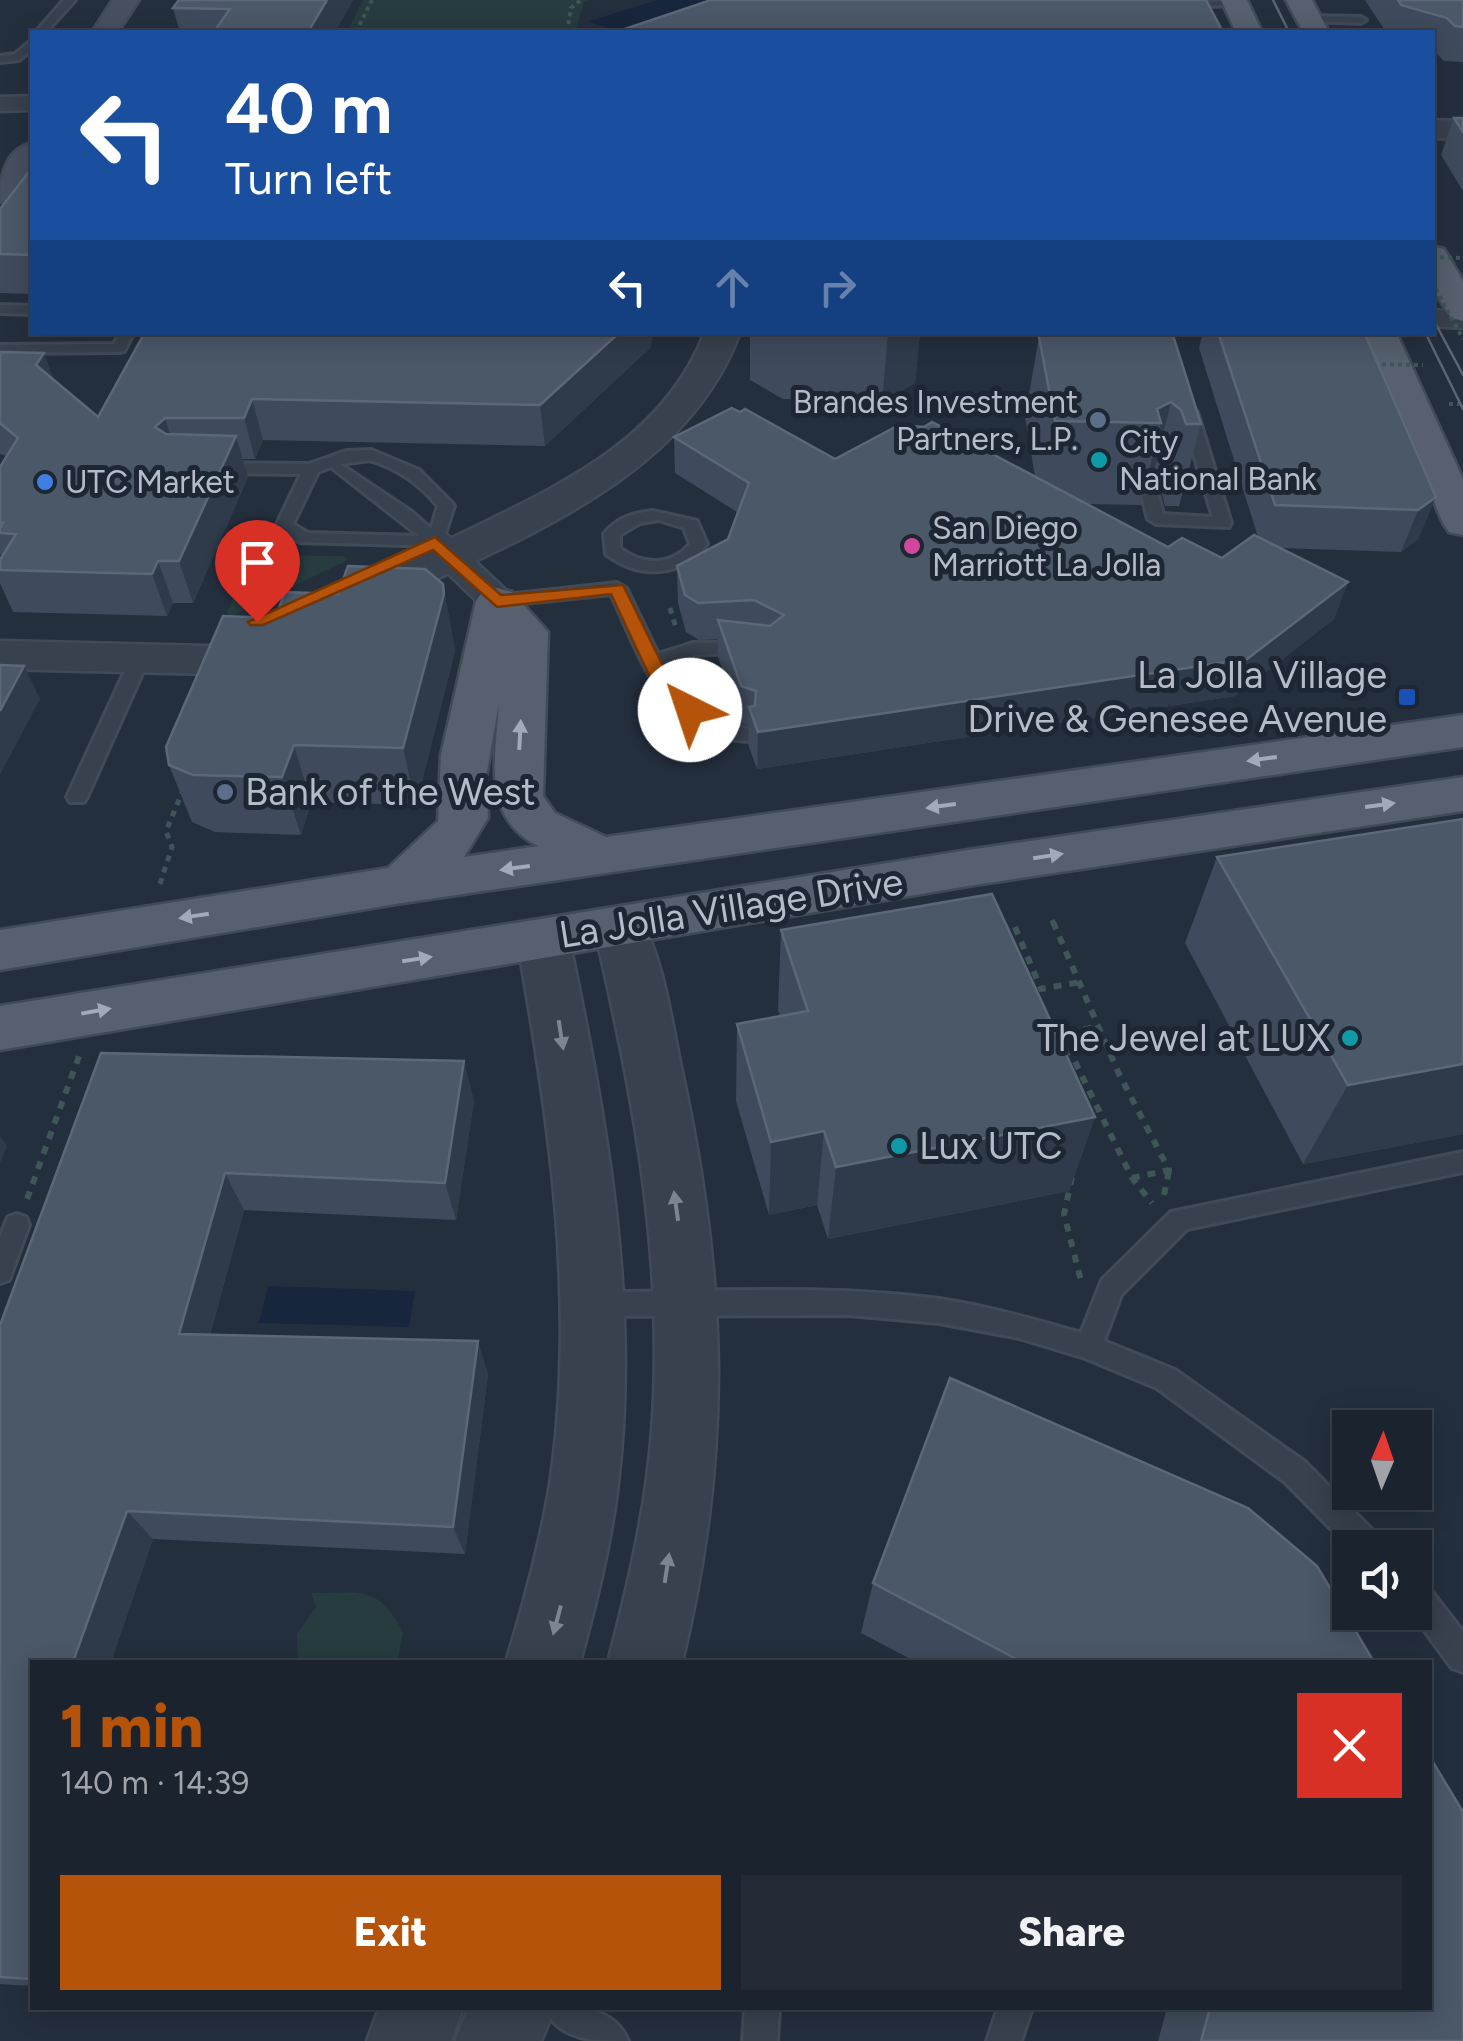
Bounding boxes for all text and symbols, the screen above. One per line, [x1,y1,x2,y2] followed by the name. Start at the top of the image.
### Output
[225,66,392,151] text: 40 m
[60,70,190,200] icon: left
[225,151,392,205] text: Turn left
[600,260,655,315] icon: left
[705,260,760,315] icon: ahead
[810,260,865,315] icon: right
[793,383,1078,458] place label: Brandes Investment Partners, L.P.
[1087,409,1109,431] marker: Brandes Investment Partners, L.P.
[1119,423,1317,498] place label: City National Bank
[1088,449,1110,471] marker: City National Bank
[65,463,235,501] place label: UTC Market
[34,471,56,493] marker: UTC Market
[932,509,1161,584] place label: San Diego Marriott La Jolla
[215,520,300,623] pin
[230,535,285,590] icon: arrive
[901,535,923,557] marker: San Diego Marriott La Jolla
[967,652,1387,742] place label: La Jolla Village Drive & Genesee Avenue
[638,658,742,762] position arrow
[1396,686,1418,708] marker: La Jolla Village Drive & Genesee Avenue
[512,719,528,751] one-way arrow
[1246,752,1278,768] one-way arrow
[245,769,536,815] place label: Bank of the West
[214,781,236,803] marker: Bank of the West
[1365,797,1396,813] one-way arrow
[925,799,956,815] one-way arrow
[1033,847,1065,863] one-way arrow
[556,858,906,958] street label: La Jolla Village Drive
[499,860,531,876] one-way arrow
[178,909,209,925] one-way arrow
[402,951,433,966] one-way arrow
[81,1003,112,1018] one-way arrow
[1037,1015,1330,1061] place label: The Jewel at LUX
[554,1020,570,1051] one-way arrow
[1339,1027,1361,1049] marker: The Jewel at LUX
[919,1123,1062,1169] place label: Lux UTC
[888,1135,910,1157] marker: Lux UTC
[668,1190,684,1221] one-way arrow
[1332,1410,1432,1510] north arrow
[1332,1410,1432,1630] map controls
[1332,1530,1432,1630] button: sound
[660,1551,675,1583] one-way arrow
[548,1605,564,1636] one-way arrow
[60,1690,203,1762] text: 1 min
[1297,1693,1402,1798] button: close
[60,1764,249,1802] text: 140 m · 14:39
[60,1875,721,1990] button: Exit
[741,1875,1402,1990] button: Share

